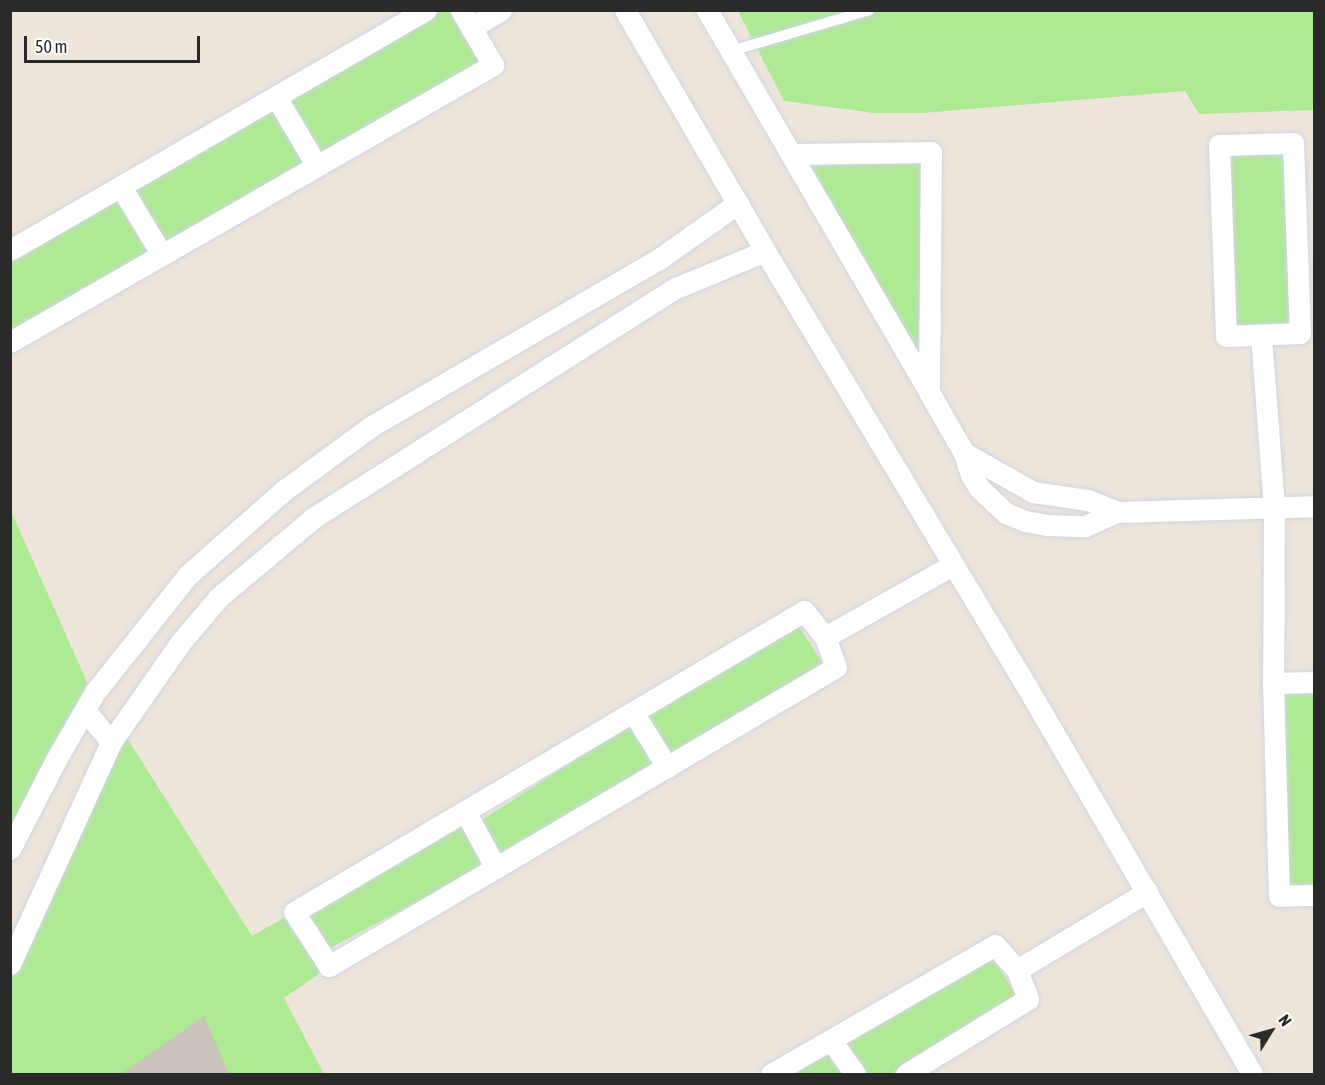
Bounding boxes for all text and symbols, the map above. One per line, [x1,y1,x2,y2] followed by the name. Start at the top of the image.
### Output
[27,24,202,62] scale bar
[35,36,67,57] text: 50 m
[1241,1001,1301,1061] north arrow
[1275,1011,1295,1029] text: N

